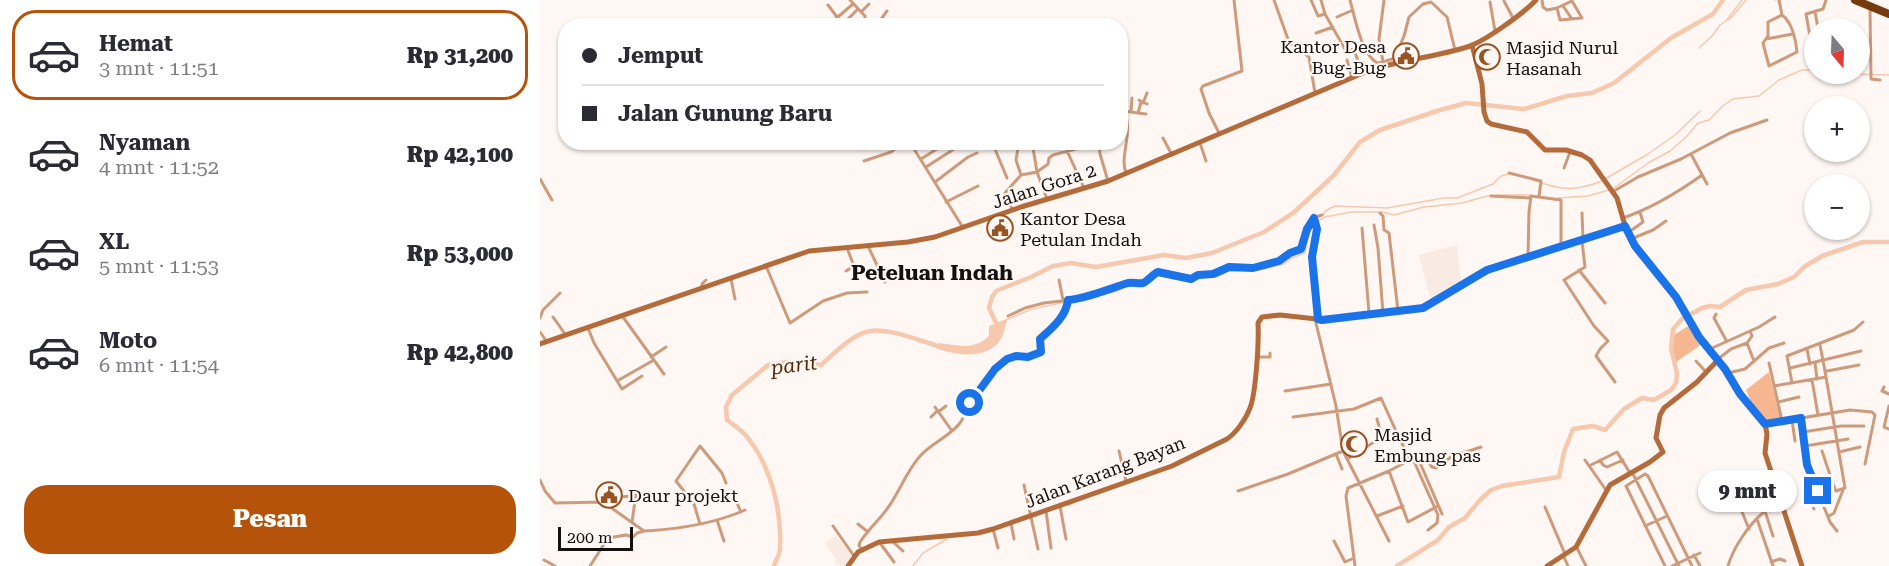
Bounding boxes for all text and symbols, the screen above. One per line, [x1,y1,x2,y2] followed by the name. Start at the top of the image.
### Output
[1804,18,1870,84] north arrow
[1804,18,1870,240] map controls
[27,28,81,82] icon: car
[99,31,173,56] text: Hemat
[1280,36,1387,78] place label: Kantor Desa Bug-Bug
[1506,37,1619,79] place label: Masjid Nurul Hasanah
[1391,41,1421,71] public building icon: Kantor Desa Bug-Bug
[1472,42,1502,72] mosque icon: Masjid Nurul Hasanah
[407,43,513,68] text: Rp 31,200
[618,43,703,68] text: Jemput
[99,56,219,80] text: 3 mnt · 11:51
[1804,96,1870,162] button: +
[618,101,832,126] text: Jalan Gunung Baru
[27,127,81,181] icon: car
[99,130,190,155] text: Nyaman
[407,142,513,167] text: Rp 42,100
[99,155,219,179] text: 4 mnt · 11:52
[989,159,1099,213] street label: Jalan Gora 2
[1804,174,1870,240] button: −
[1020,208,1142,250] place label: Kantor Desa Petulan Indah
[985,213,1015,243] public building icon: Kantor Desa Petulan Indah
[27,226,81,280] icon: car
[99,229,129,254] text: XL
[407,241,513,266] text: Rp 53,000
[99,254,219,278] text: 5 mnt · 11:53
[851,261,1013,285] district label: Peteluan Indah
[27,325,81,379] icon: car
[99,328,157,353] text: Moto
[407,340,513,365] text: Rp 42,800
[767,350,819,380] water label: parit
[99,353,219,377] text: 6 mnt · 11:54
[956,389,983,416] route start
[1374,424,1481,466] place label: Masjid Embung pas
[1339,429,1369,459] mosque icon: Masjid Embung pas
[1022,432,1188,512] street label: Jalan Karang Bayan
[1698,470,1797,512] callout: 9 mnt
[1804,477,1831,504] route end
[1719,479,1776,503] text: 9 mnt
[594,480,624,510] public building icon: Daur projekt
[24,485,516,554] button: Pesan
[628,485,738,506] place label: Daur projekt
[558,524,633,552] scale bar
[567,528,613,547] text: 200 m

